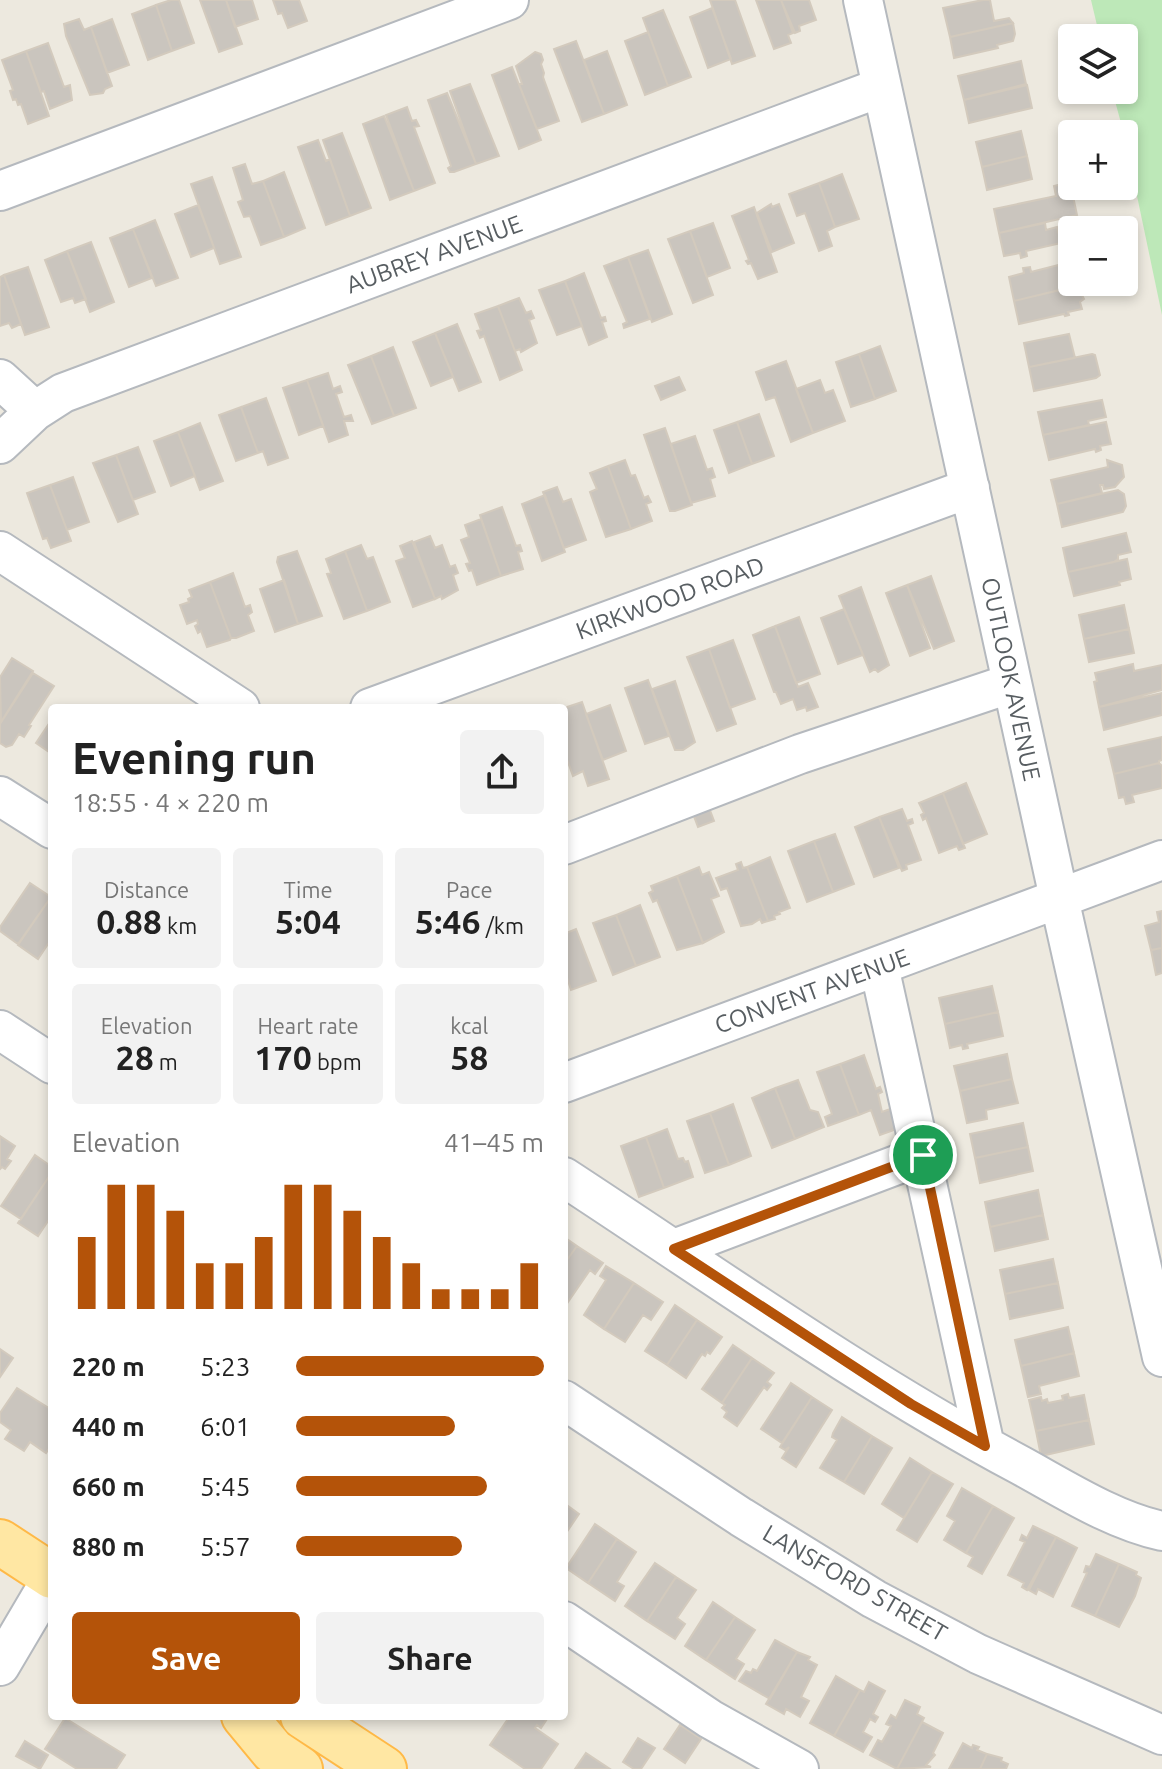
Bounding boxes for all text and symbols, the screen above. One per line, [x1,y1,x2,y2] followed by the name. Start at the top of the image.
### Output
[1058,24,1138,296] map controls
[1058,24,1138,104] button: layers
[1058,120,1138,200] button: +
[342,210,526,298] street label: AUBREY AVENUE
[1058,216,1138,296] button: −
[572,551,768,645] street label: KIRKWOOD ROAD
[976,575,1046,783] street label: OUTLOOK AVENUE
[460,730,544,814] button: share
[72,733,316,782] text: Evening run
[72,788,269,817] text: 18:55 · 4 × 220 m
[104,877,189,902] text: Distance
[283,877,333,902] text: Time
[446,877,493,902] text: Pace
[96,902,162,940] text: 0.88
[275,902,341,940] text: 5:04
[415,902,481,940] text: 5:46
[162,913,197,938] text: km
[481,913,524,938] text: /km
[711,943,913,1039] street label: CONVENT AVENUE
[101,1013,193,1038] text: Elevation
[257,1013,359,1038] text: Heart rate
[450,1013,488,1038] text: kcal
[115,1038,154,1076] text: 28
[254,1038,312,1076] text: 170
[450,1038,489,1076] text: 58
[154,1049,178,1074] text: m
[312,1049,362,1074] text: bpm
[889,1121,957,1189] pin
[72,1128,180,1157] text: Elevation
[444,1128,544,1157] text: 41–45 m
[901,1133,945,1177] icon: arrive
[72,1352,145,1381] text: 220 m
[200,1352,250,1381] text: 5:23
[72,1412,145,1441] text: 440 m
[200,1412,250,1441] text: 6:01
[72,1472,145,1501] text: 660 m
[200,1472,250,1501] text: 5:45
[758,1519,952,1647] street label: LANSFORD STREET
[72,1532,145,1561] text: 880 m
[200,1532,250,1561] text: 5:57
[72,1612,300,1704] button: Save
[316,1612,544,1704] button: Share

